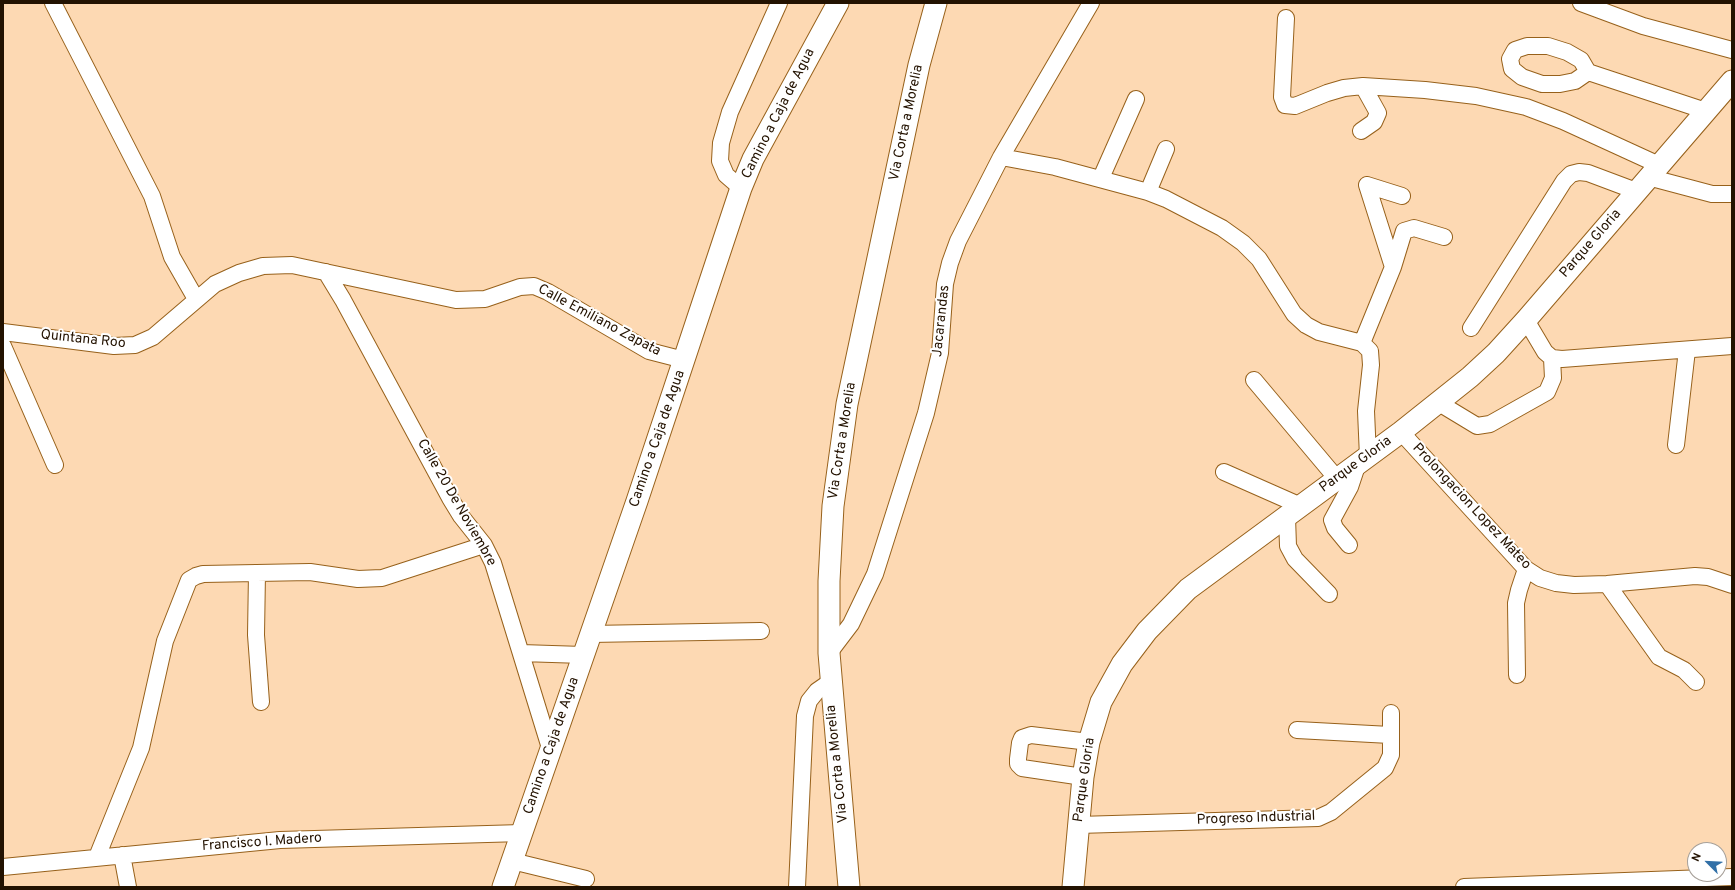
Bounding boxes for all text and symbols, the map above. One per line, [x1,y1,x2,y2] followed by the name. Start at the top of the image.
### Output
[739,46,819,182] street label: Camino a Caja de Agua
[886,63,928,183] street label: Via Corta a Morelia
[1557,206,1625,282] street label: Parque Gloria
[535,281,663,361] street label: Calle Emiliano Zapata
[930,284,954,358] street label: Jacarandas
[40,327,126,353] street label: Quintana Roo
[627,368,689,510] street label: Camino a Caja de Agua
[825,381,861,501] street label: Via Corta a Morelia
[1317,433,1395,497] street label: Parque Gloria
[413,436,499,570] street label: Calle 20 De Noviembre
[1408,440,1534,574] street label: Prolongacion Lopez Mateo
[521,675,583,817] street label: Camino a Caja de Agua
[823,704,853,824] street label: Via Corta a Morelia
[1071,737,1099,823] street label: Parque Gloria
[1196,809,1316,829] street label: Progreso Industrial
[202,830,322,856] street label: Francisco I. Madero
[1687,842,1727,882] north arrow
[1689,851,1705,864] text: N

